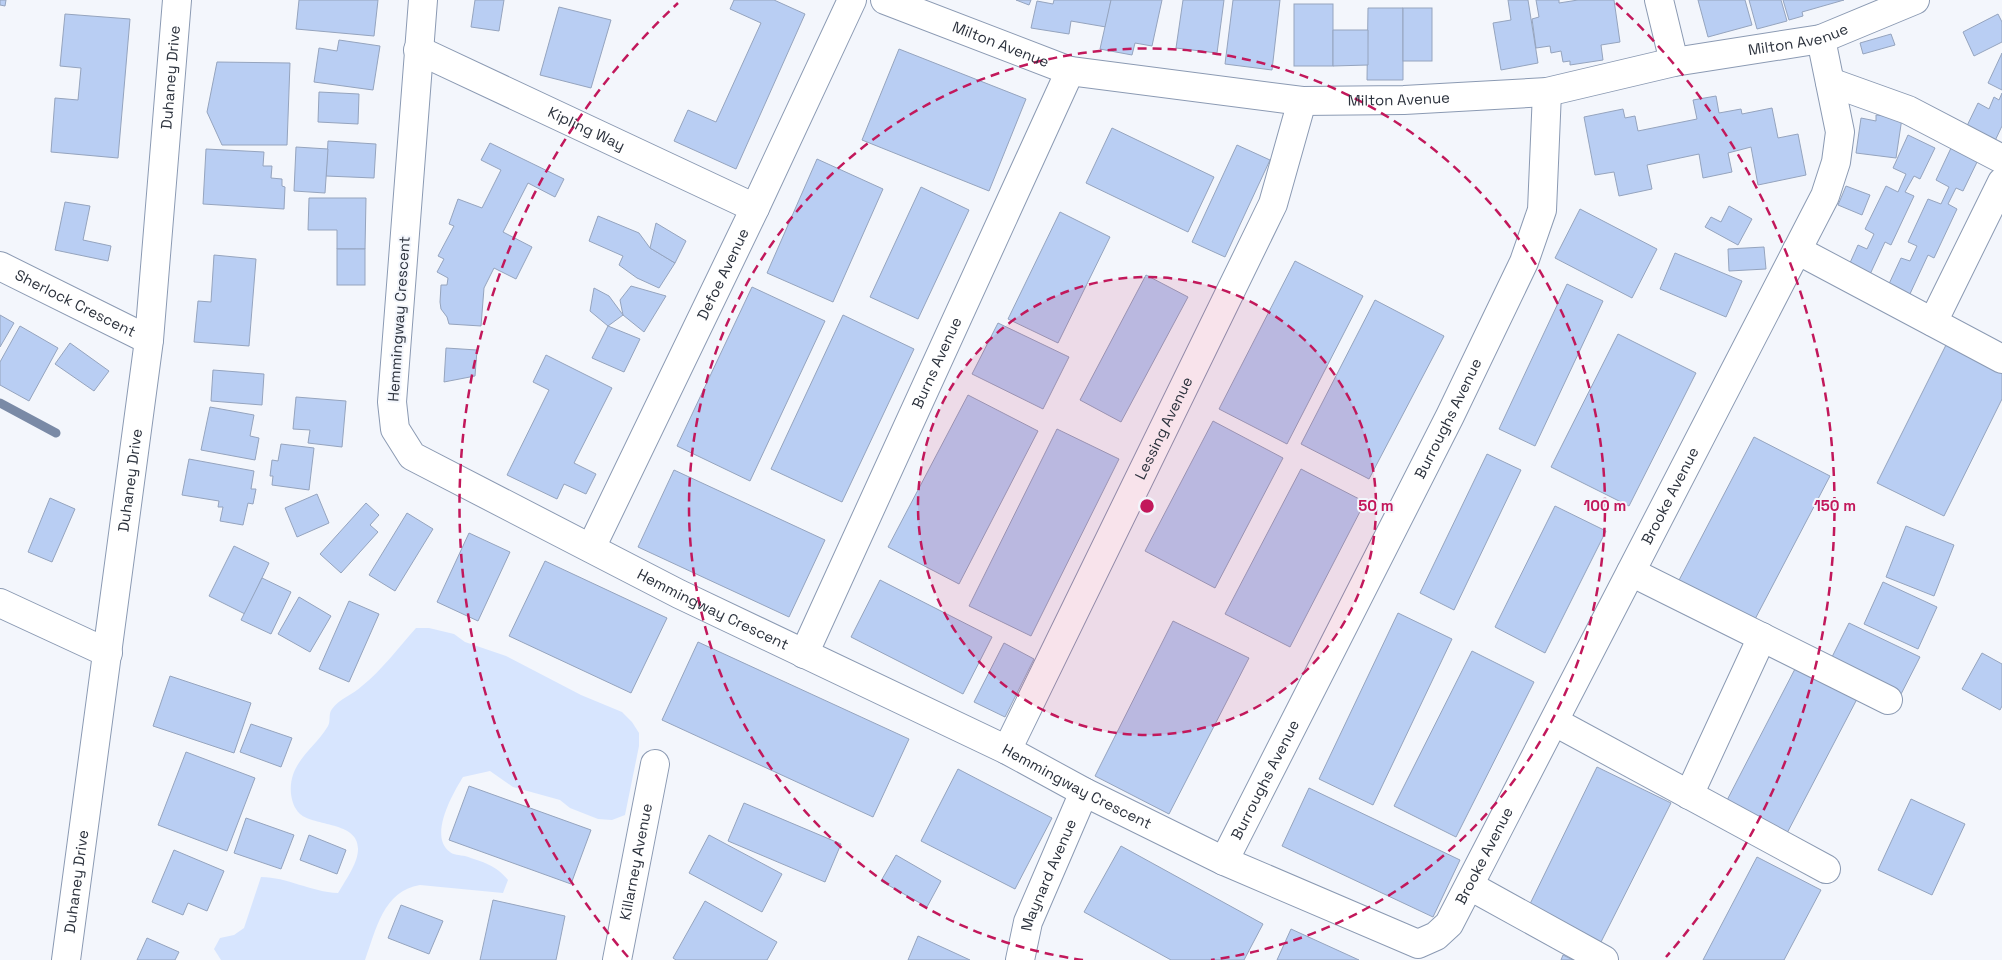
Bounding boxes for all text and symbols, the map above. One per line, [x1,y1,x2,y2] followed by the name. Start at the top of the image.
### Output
[950,17,1052,71] street label: Milton Avenue
[1747,19,1851,59] street label: Milton Avenue
[156,25,184,130] street label: Duhaney Drive
[1348,87,1451,110] street label: Milton Avenue
[545,102,628,155] street label: Kipling Way
[692,225,753,323] street label: Defoe Avenue
[383,235,414,402] street label: Hemmingway Crescent
[12,265,139,341] street label: Sherlock Crescent
[907,314,966,411] street label: Burns Avenue
[1410,355,1485,482] street label: Burroughs Avenue
[1130,373,1196,482] street label: Lessing Avenue
[113,427,146,533] street label: Duhaney Drive
[1637,444,1703,548] street label: Brooke Avenue
[1358,496,1394,515] text: 50 m
[1584,496,1626,515] text: 100 m
[1814,496,1856,515] text: 150 m
[1138,497,1156,515] centre of rings
[634,564,792,654] street label: Hemmingway Crescent
[1226,716,1303,843] street label: Burroughs Avenue
[999,739,1155,833] street label: Hemmingway Crescent
[615,802,656,922] street label: Killarney Avenue
[1451,804,1517,907] street label: Brooke Avenue
[1016,816,1080,933] street label: Maynard Avenue
[60,829,92,934] street label: Duhaney Drive

